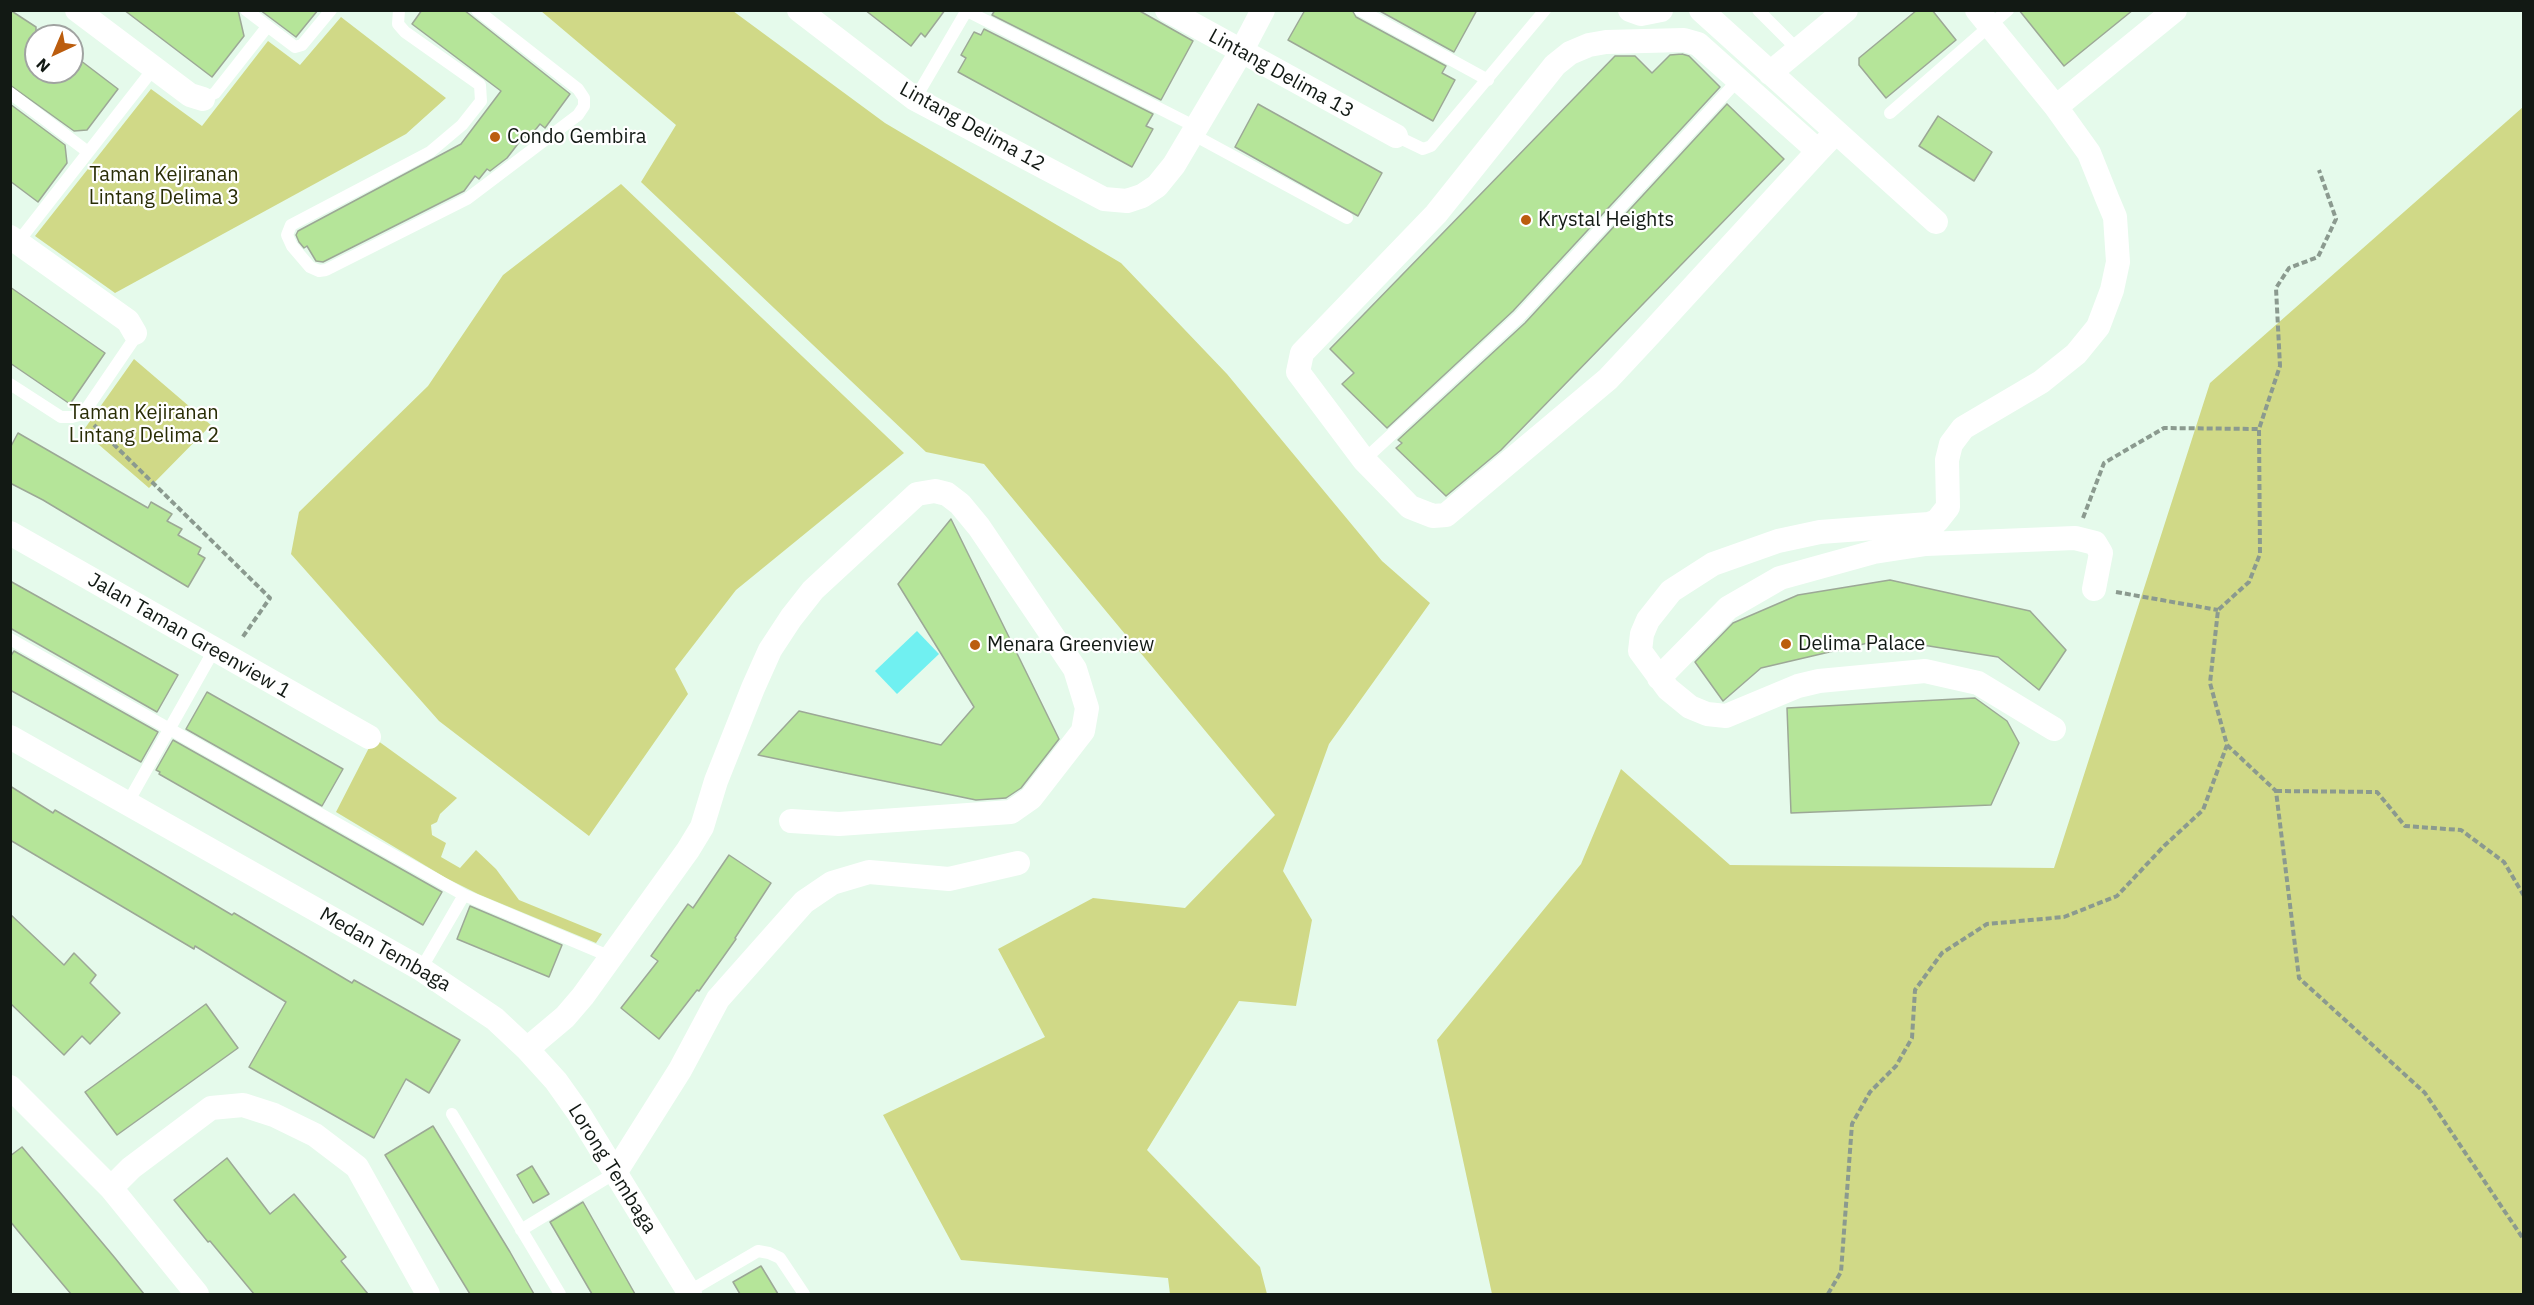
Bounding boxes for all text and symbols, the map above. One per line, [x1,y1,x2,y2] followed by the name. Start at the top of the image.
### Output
[24,24,84,84] north arrow
[1204,24,1358,124] street label: Lintang Delima 13
[32,54,54,77] text: N
[895,77,1049,177] street label: Lintang Delima 12
[507,125,646,149] place label: Condo Gembira
[488,130,502,144] marker: Condo Gembira
[89,163,239,210] park label: Taman Kejiranan Lintang Delima 3
[1538,208,1674,232] place label: Krystal Heights
[1519,213,1533,227] marker: Krystal Heights
[69,401,219,448] park label: Taman Kejiranan Lintang Delima 2
[83,568,295,704] street label: Jalan Taman Greenview 1
[1798,632,1925,656] place label: Delima Palace
[987,633,1154,657] place label: Menara Greenview
[1779,637,1793,651] marker: Delima Palace
[968,638,982,652] marker: Menara Greenview
[315,903,455,997] street label: Medan Tembaga
[563,1100,661,1238] street label: Lorong Tembaga

